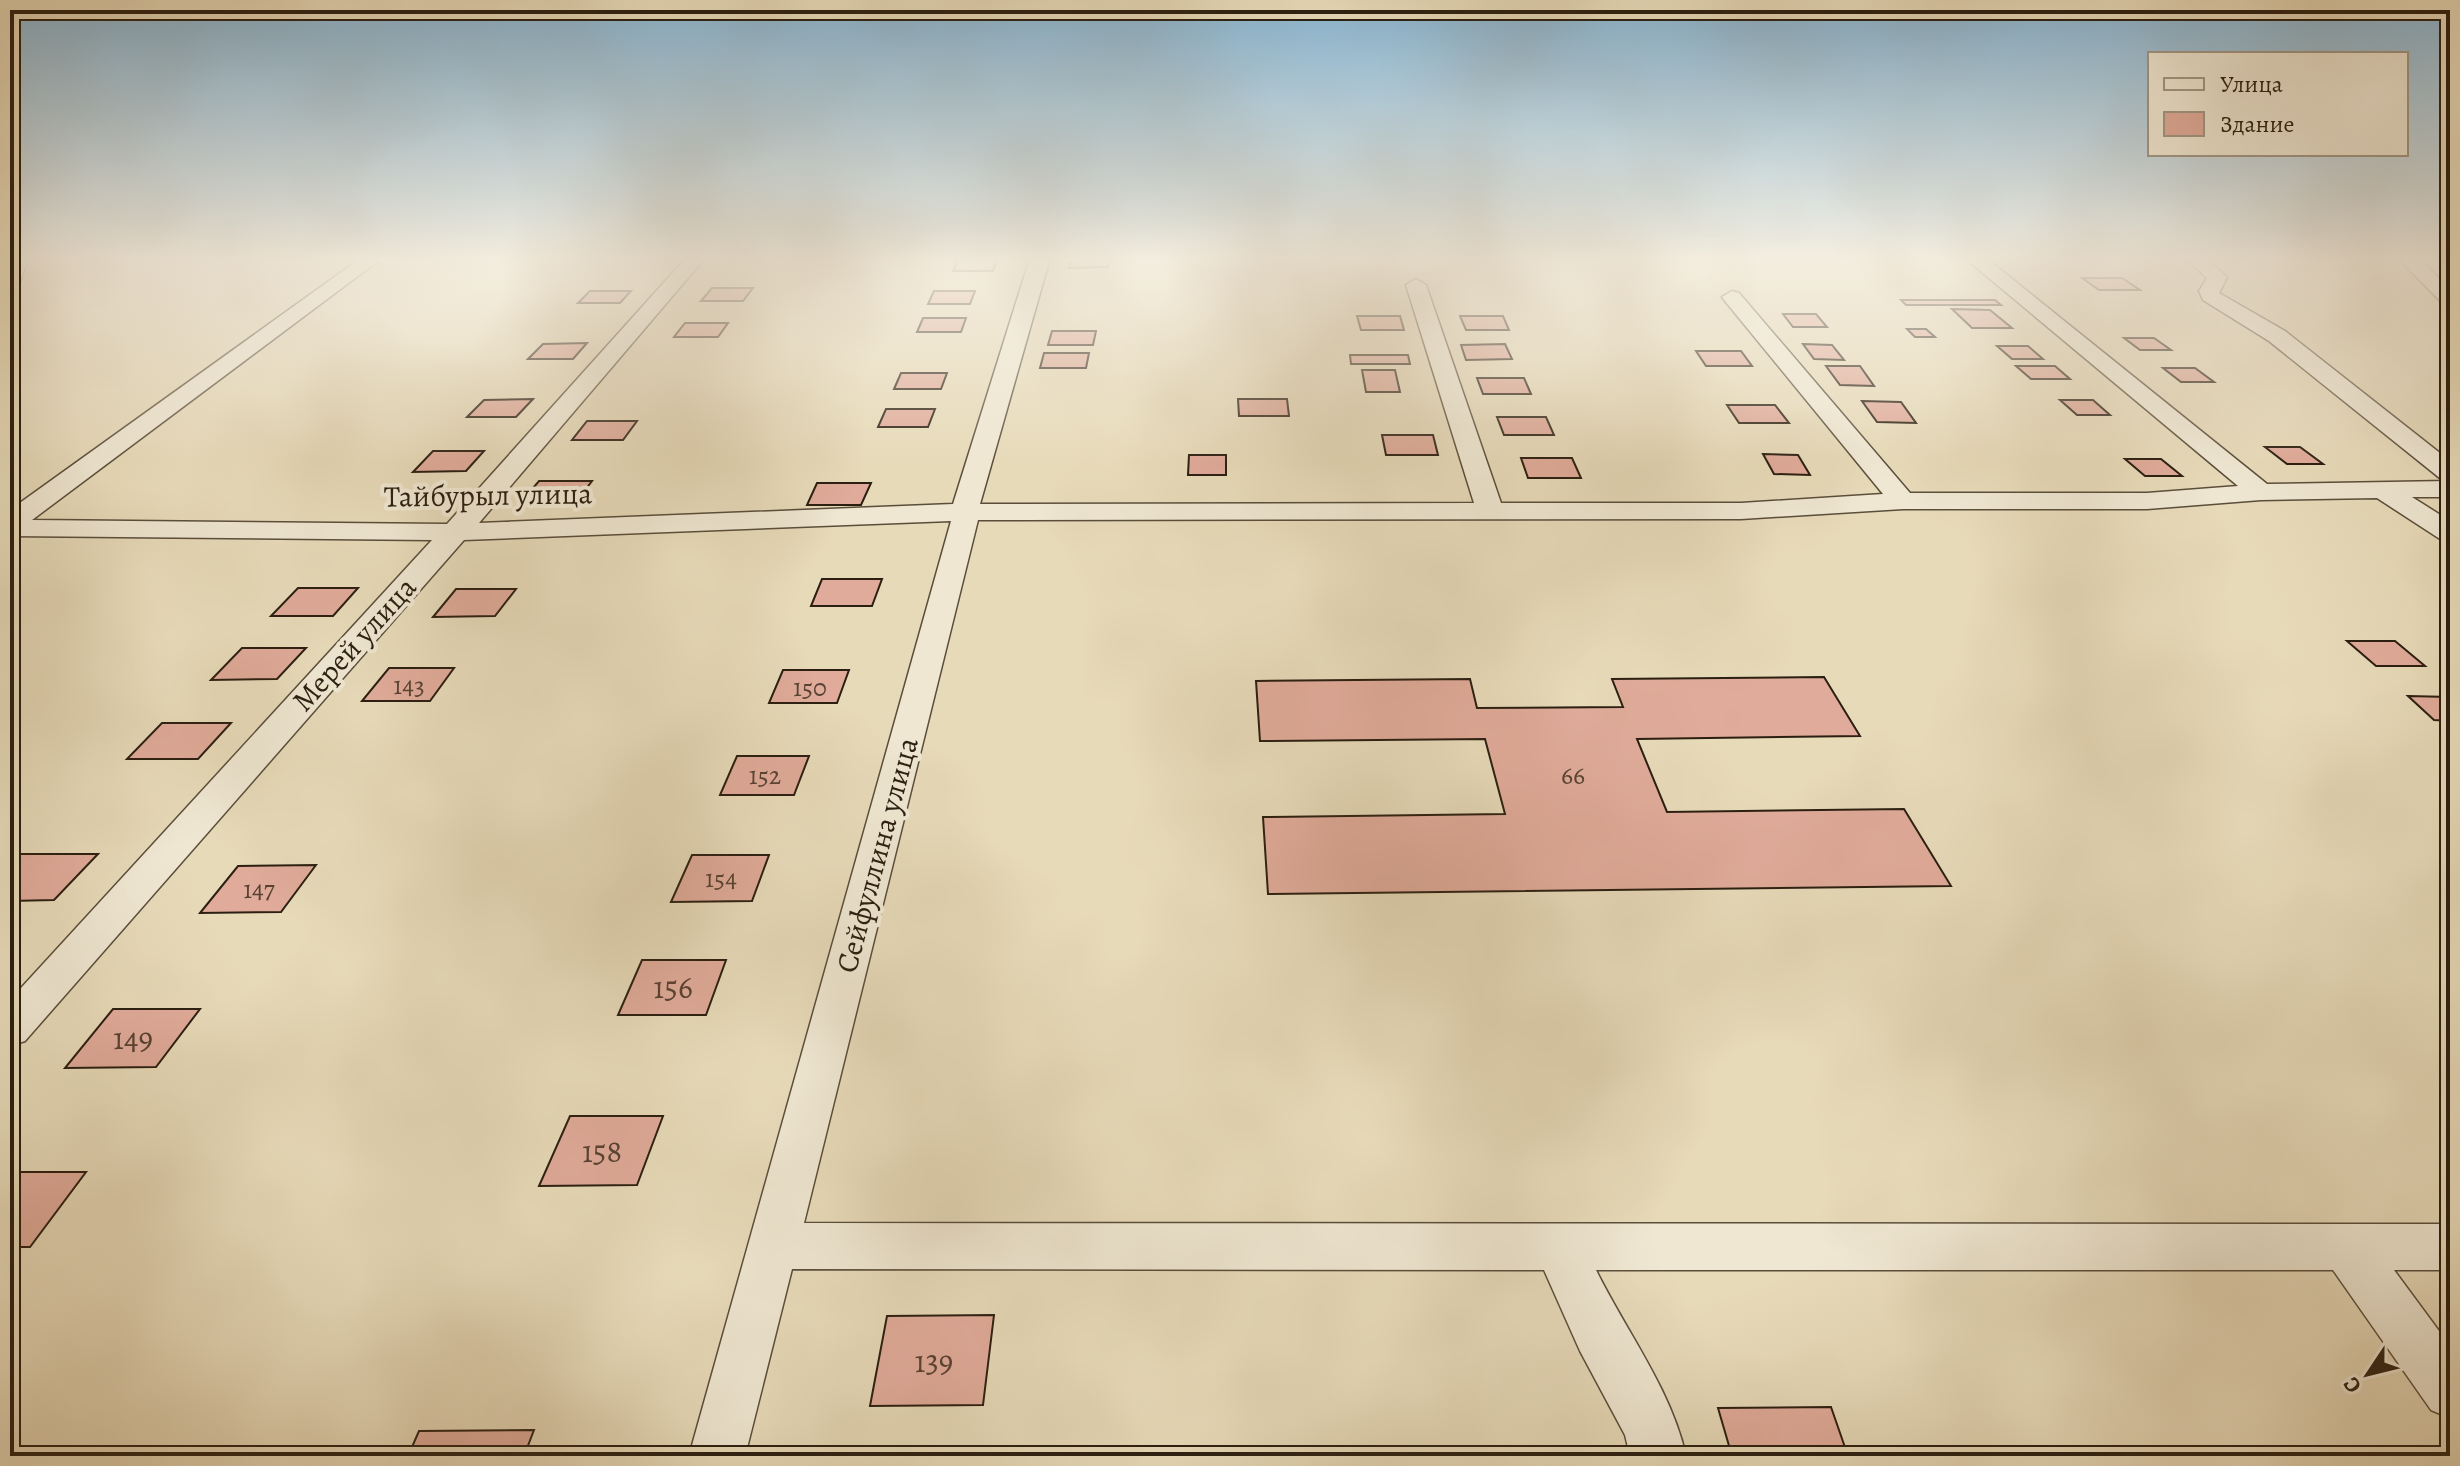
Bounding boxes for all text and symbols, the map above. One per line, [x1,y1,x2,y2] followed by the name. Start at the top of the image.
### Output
[2148,52,2408,156] legend
[2220,68,2283,100] text: Улица
[2220,108,2295,140] text: Здание
[383,473,593,517] street label: Тайбурыл улица
[283,568,425,720] street label: Мерей улица
[393,668,425,703] house number: 143
[793,670,827,705] house number: 150
[826,733,928,977] street label: Сейфуллина улица
[749,758,781,793] house number: 152
[1561,758,1585,793] house number: 66
[705,861,737,896] house number: 154
[243,872,275,907] house number: 147
[653,965,693,1009] house number: 156
[113,1016,153,1060] house number: 149
[582,1129,622,1173] house number: 158
[2328,1334,2408,1414] north arrow
[915,1339,953,1383] house number: 139
[2336,1371,2369,1399] text: С

